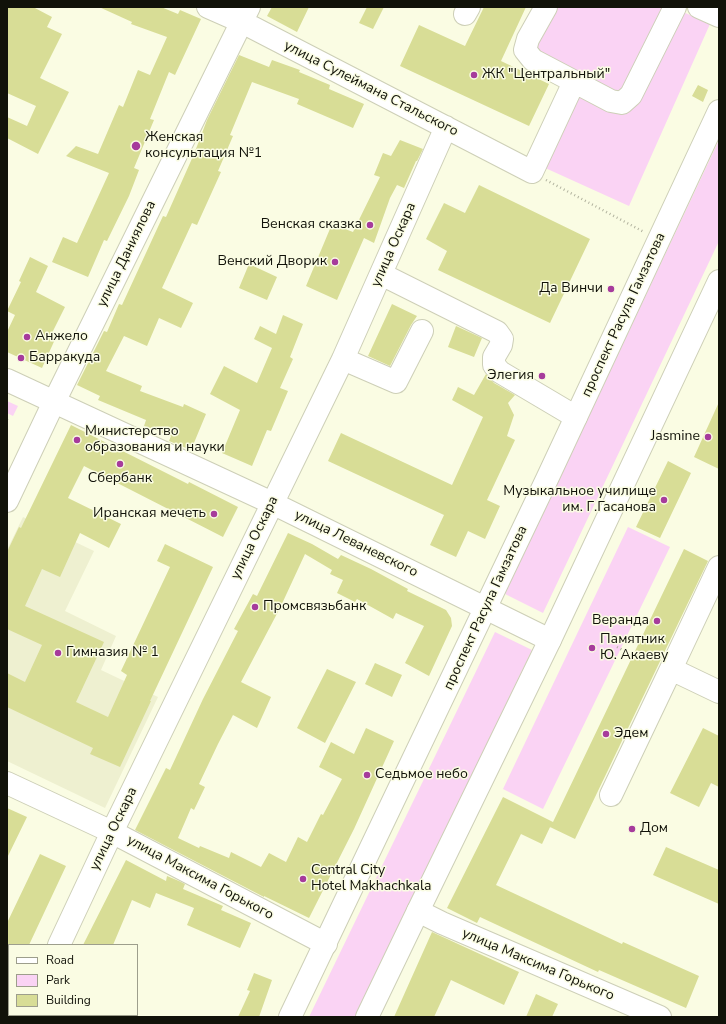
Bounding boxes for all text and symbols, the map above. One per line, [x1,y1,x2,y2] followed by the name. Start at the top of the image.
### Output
[281,38,461,140] street label: улица Сулеймана Стальского
[482,67,610,83] place label: ЖК "Центральный"
[469,70,479,80] marker: ЖК "Центральный"
[145,130,262,162] place label: Женская консультация №1
[130,140,142,152] marker: Женская консультация №1
[94,198,160,310] street label: улица Даниялова
[368,200,420,290] street label: улица Оскара
[261,217,362,233] place label: Венская сказка
[365,220,375,230] marker: Венская сказка
[579,230,669,400] street label: проспект Расула Гамзатова
[217,254,327,270] place label: Венский Дворик
[330,257,340,267] marker: Венский Дворик
[539,281,603,297] place label: Да Винчи
[606,284,616,294] marker: Да Винчи
[35,329,88,345] place label: Анжело
[22,332,32,342] marker: Анжело
[29,350,100,366] place label: Барракуда
[16,353,26,363] marker: Барракуда
[487,368,534,384] place label: Элегия
[537,371,547,381] marker: Элегия
[85,424,225,456] place label: Министерство образования и науки
[651,429,700,445] place label: Jasmine
[703,432,713,442] marker: Jasmine
[72,435,82,445] marker: Министерство образования и науки
[115,459,125,469] marker: Сбербанк
[88,471,152,487] place label: Сбербанк
[503,484,656,516] place label: Музыкальное училище им. Г.Гасанова
[228,494,282,582] street label: улица Оскара
[659,495,669,505] marker: Музыкальное училище им. Г.Гасанова
[93,506,206,522] place label: Иранская мечеть
[292,507,420,581] street label: улица Леваневского
[209,509,219,519] marker: Иранская мечеть
[441,523,531,693] street label: проспект Расула Гамзатова
[263,599,366,615] place label: Промсвязьбанк
[250,602,260,612] marker: Промсвязьбанк
[592,613,649,629] place label: Веранда
[652,616,662,626] marker: Веранда
[600,632,668,664] place label: Памятник Ю. Акаеву
[587,643,597,653] marker: Памятник Ю. Акаеву
[66,645,159,661] place label: Гимназия № 1
[53,648,63,658] marker: Гимназия № 1
[614,726,648,742] place label: Эдем
[601,729,611,739] marker: Эдем
[375,767,468,783] place label: Cедьмое небо
[362,770,372,780] marker: Cедьмое небо
[87,785,141,873] street label: улица Оскара
[640,821,668,837] place label: Дом
[627,824,637,834] marker: Дом
[124,832,276,924] street label: улица Максима Горького
[311,863,431,896] place label: Central City Hotel Makhachkala
[298,874,308,884] marker: Central City Hotel Makhachkala
[459,925,617,1005] street label: улица Максима Горького
[8,944,138,1016] legend
[46,952,74,968] text: Road
[46,972,70,988] text: Park
[46,992,91,1008] text: Building

